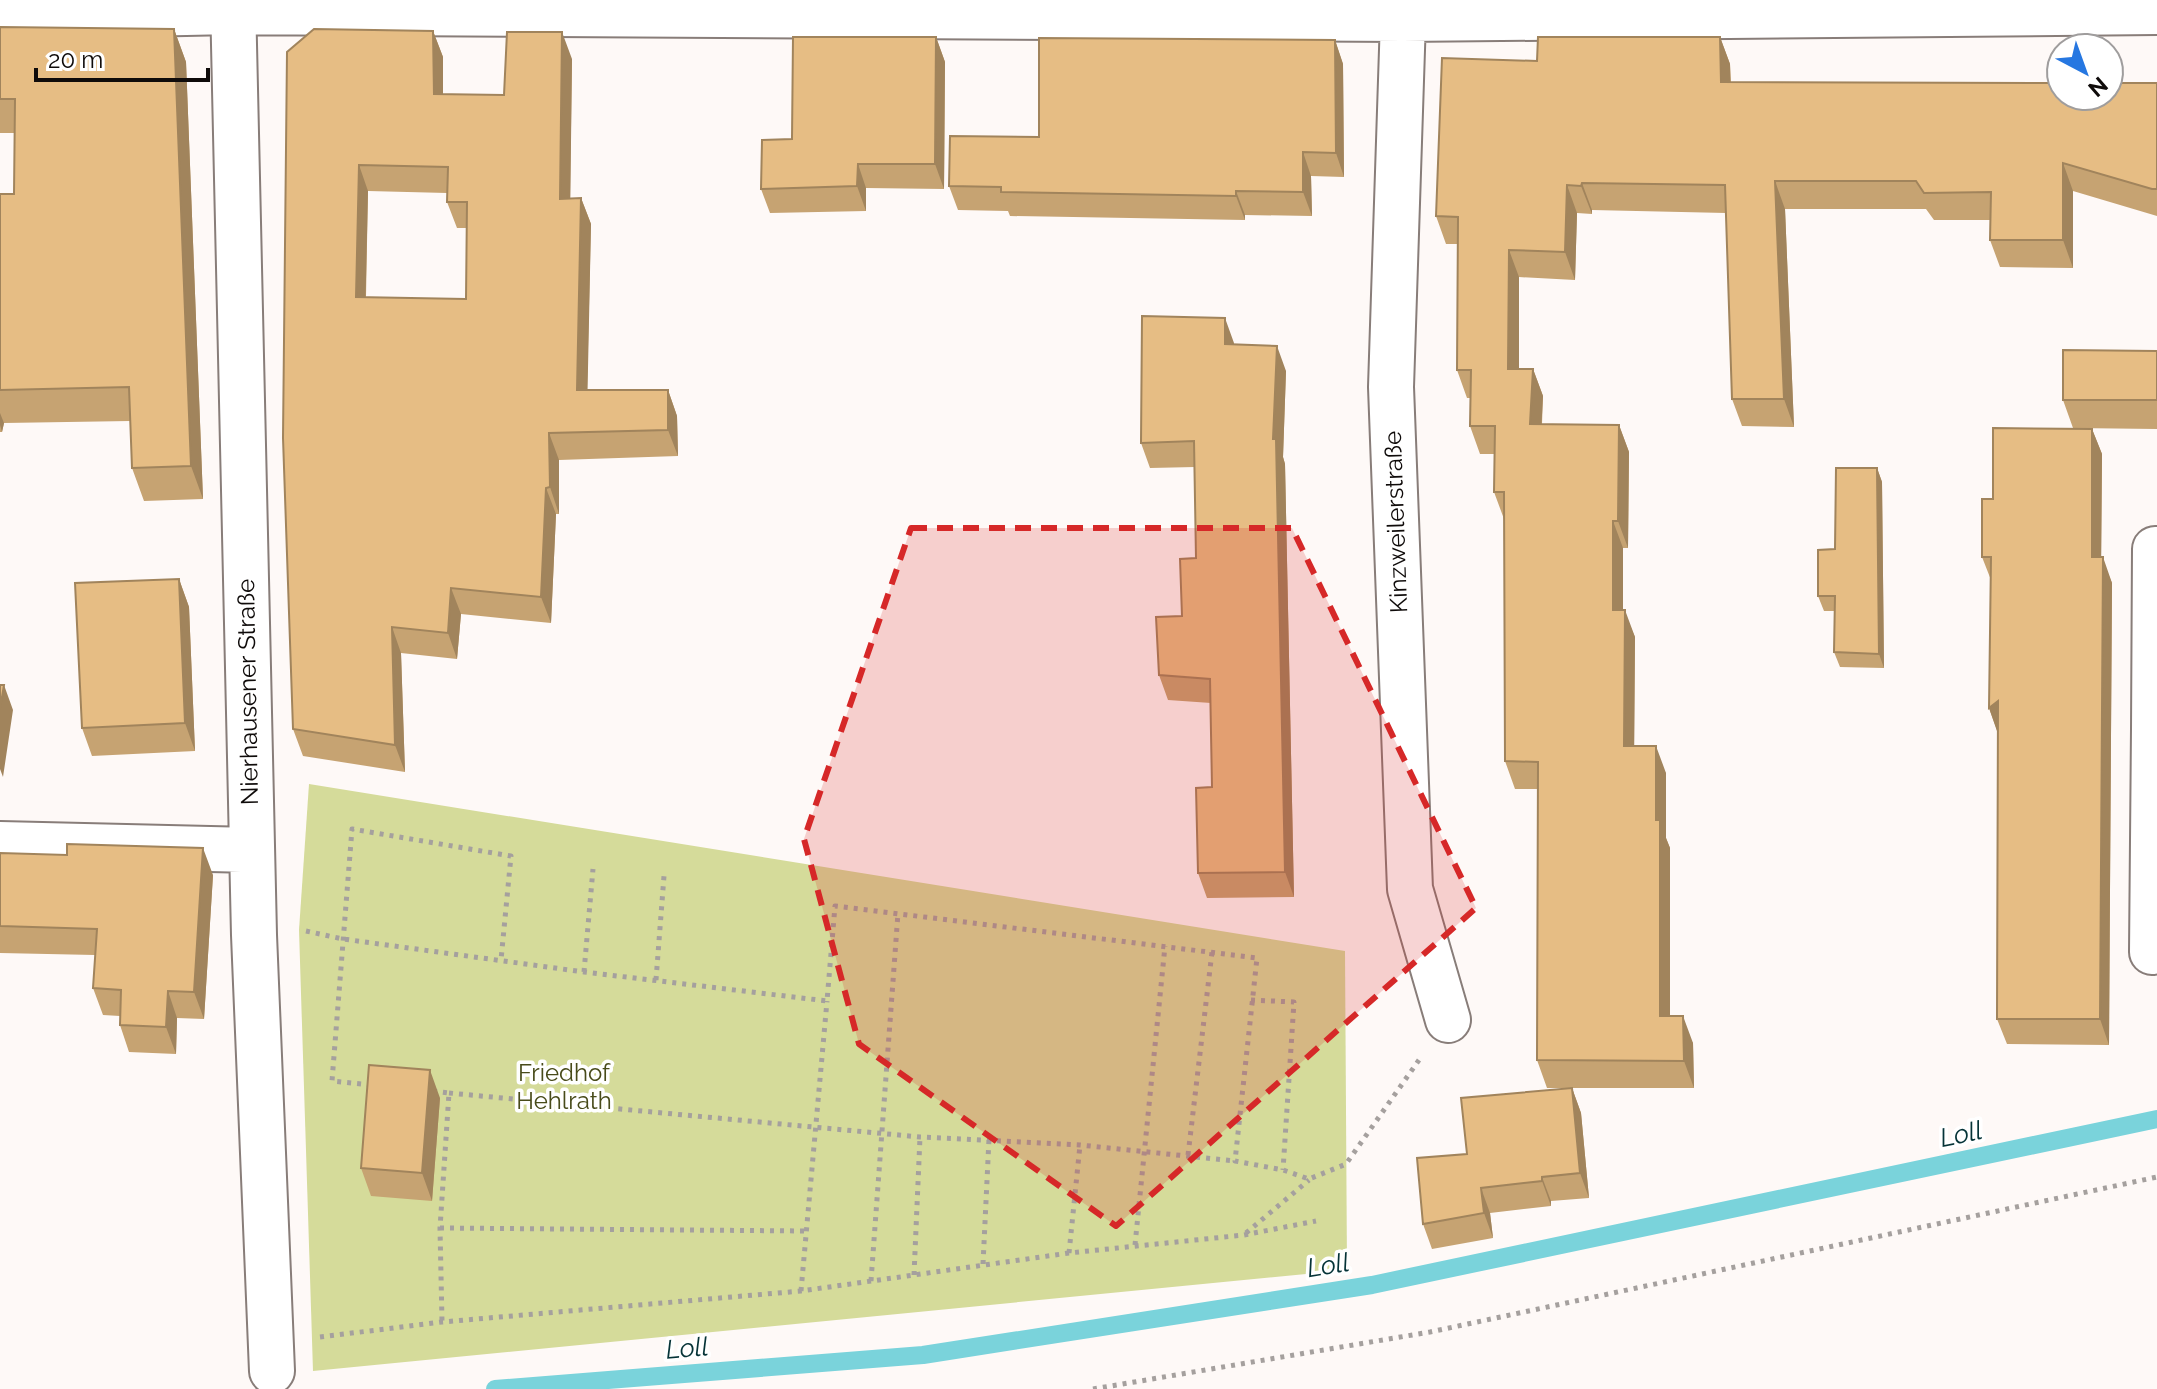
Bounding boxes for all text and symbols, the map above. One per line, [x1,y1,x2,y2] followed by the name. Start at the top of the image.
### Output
[36,32,208,82] scale bar
[2045,32,2125,112] north arrow
[48,45,103,74] text: 20 m
[2083,72,2113,102] text: N
[1378,430,1413,614] street label: Kinzweilerstraße
[231,579,264,806] street label: Nierhausener Straße
[516,1058,612,1115] park label: Friedhof Hehlrath
[1937,1115,1985,1153] water label: Loll
[1305,1247,1351,1283] water label: Loll
[665,1331,710,1365] water label: Loll

